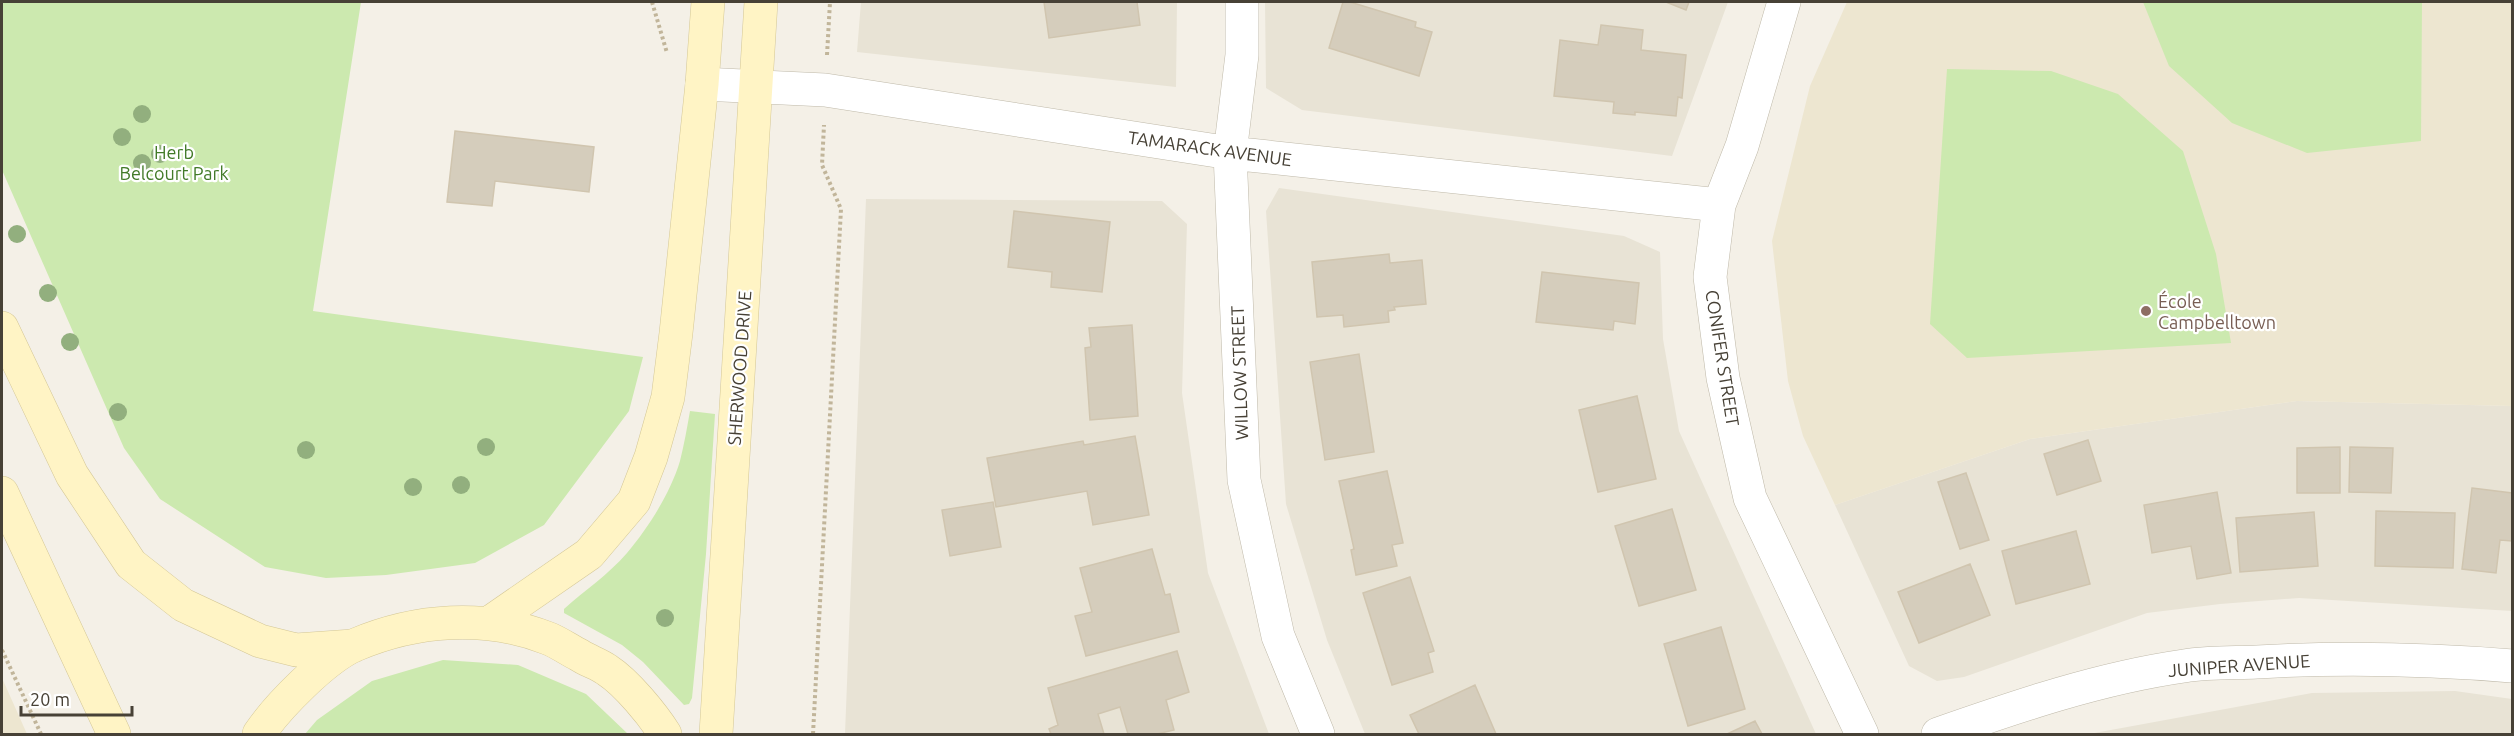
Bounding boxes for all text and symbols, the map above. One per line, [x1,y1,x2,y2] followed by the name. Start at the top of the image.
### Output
[1127,127,1293,169] street label: TAMARACK AVENUE
[120,142,229,183] park label: Herb Belcourt Park
[1702,288,1744,428] street label: CONIFER STREET
[724,290,754,446] street label: SHERWOOD DRIVE
[2158,290,2276,332] place label: École Campbelltown
[2139,304,2153,318] marker: École Campbelltown
[1227,305,1251,441] street label: WILLOW STREET
[2167,650,2311,680] street label: JUNIPER AVENUE
[21,679,132,717] scale bar
[30,689,70,709] text: 20 m

